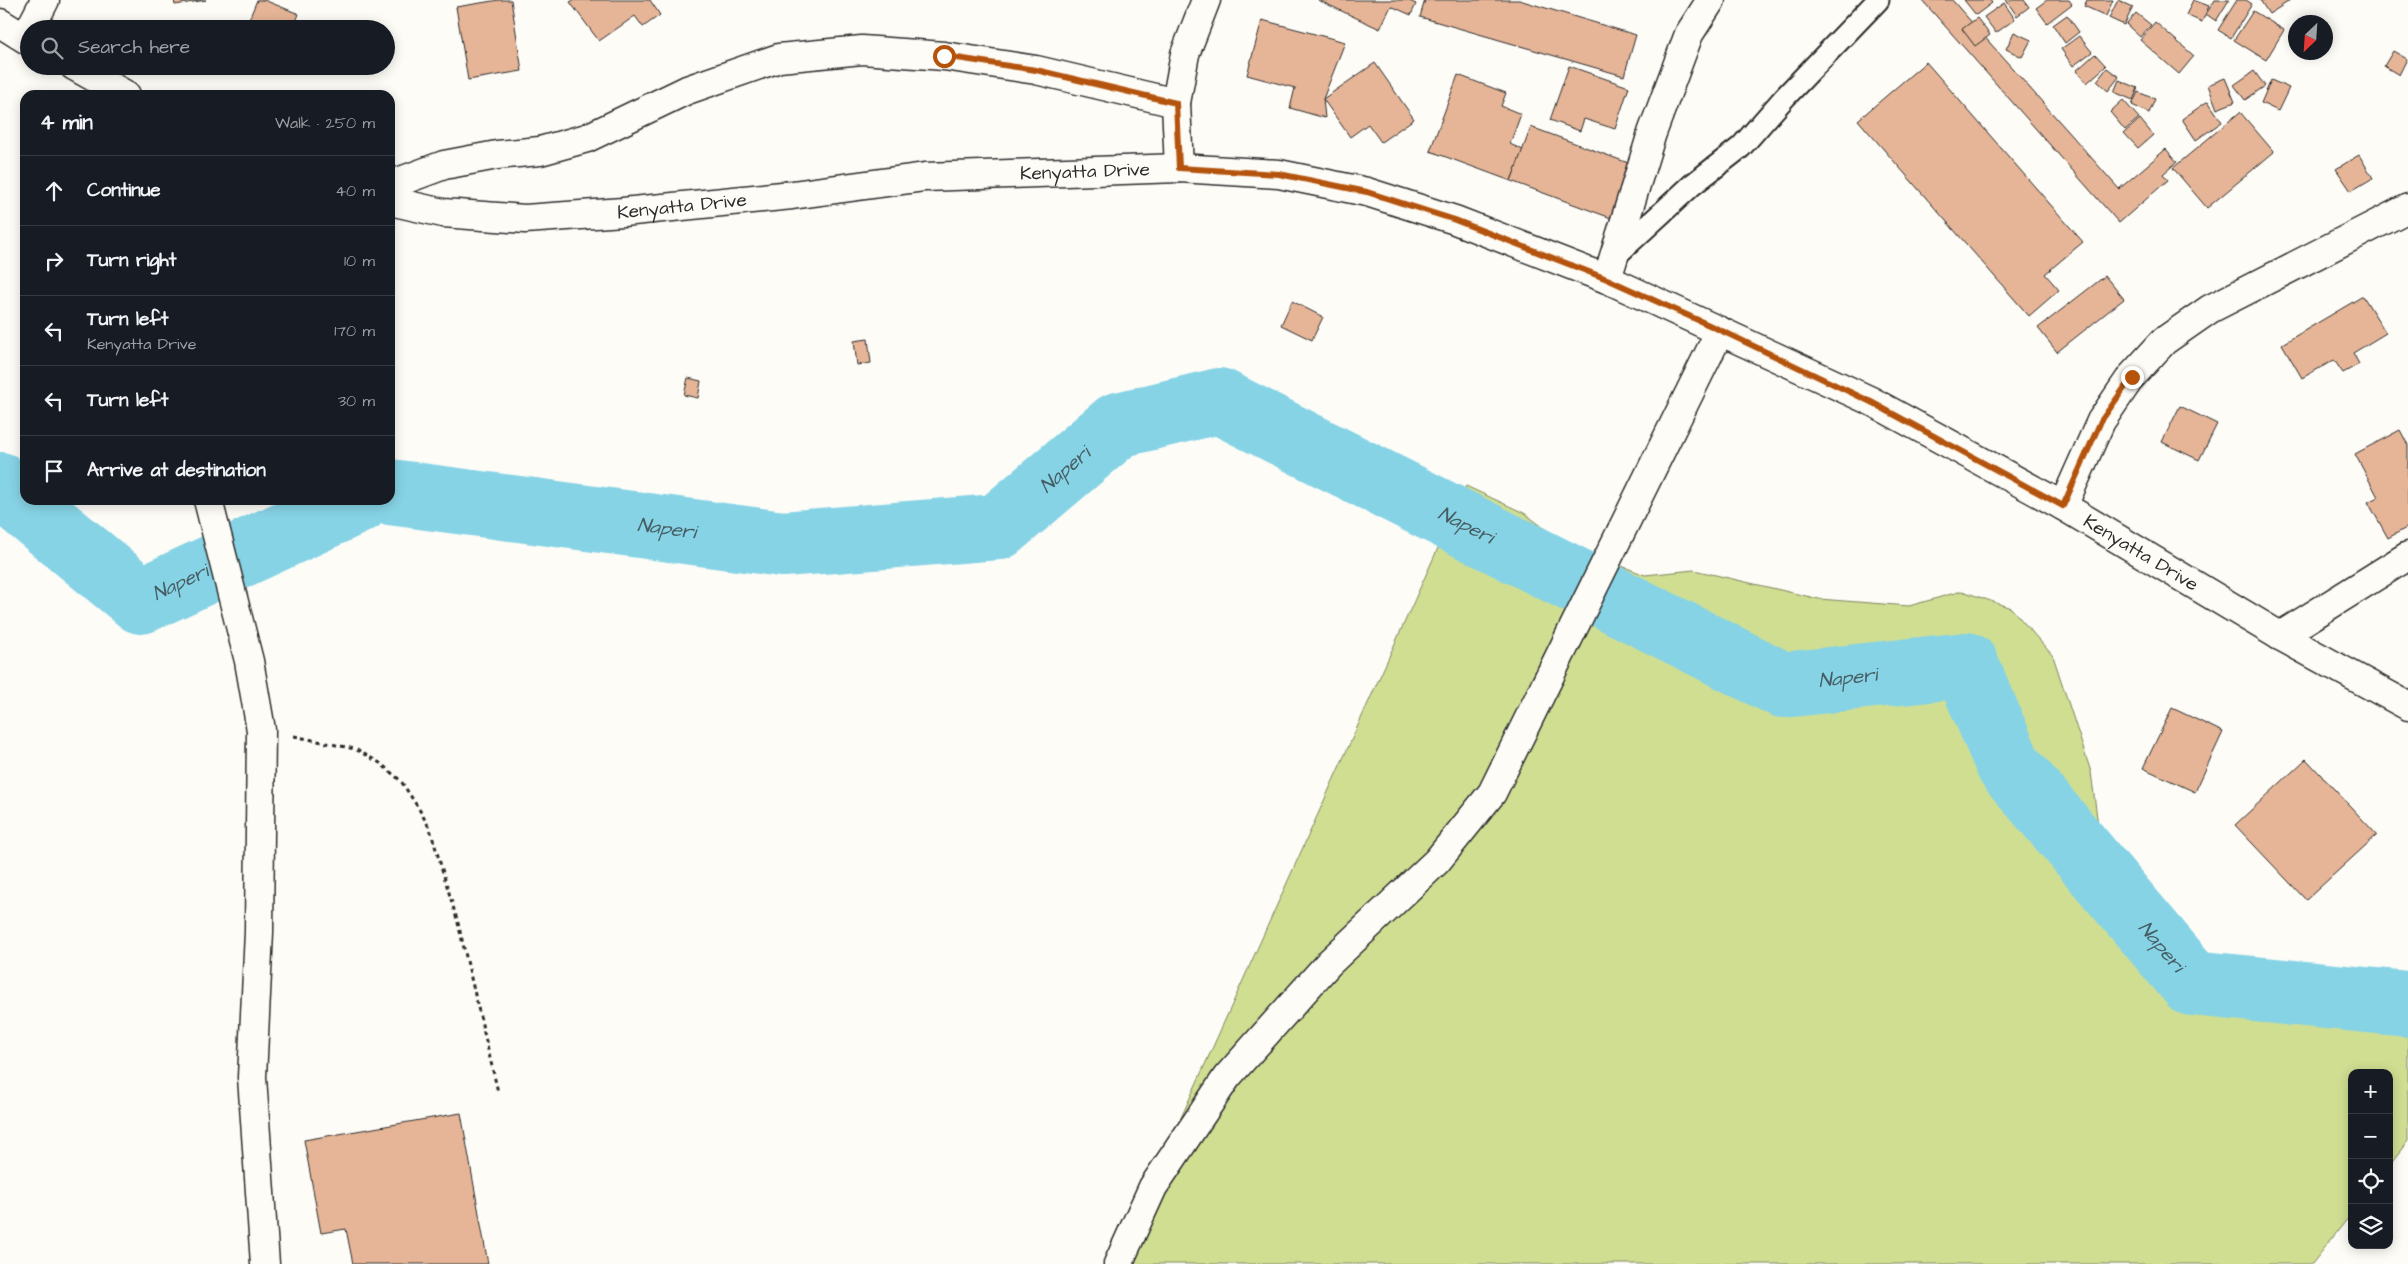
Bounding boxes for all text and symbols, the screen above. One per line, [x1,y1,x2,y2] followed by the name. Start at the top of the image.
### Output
[2288,15,2333,60] north arrow
[20,20,395,75] search box
[38,34,66,62] icon: search
[78,34,190,61] text: Search here
[933,45,956,68] route start
[40,108,93,137] text: 4 min
[275,112,375,134] text: Walk · 250 m
[1020,156,1150,187] street label: Kenyatta Drive
[40,177,68,205] icon: ahead
[87,177,161,204] text: Continue
[335,180,375,202] text: 40 m
[616,186,748,226] street label: Kenyatta Drive
[40,247,68,275] icon: right
[87,247,176,274] text: Turn right
[344,250,375,272] text: 10 m
[87,306,168,333] text: Turn left
[40,317,68,345] icon: left
[334,320,375,342] text: 170 m
[87,333,196,355] text: Kenyatta Drive
[2121,366,2144,389] route end
[40,387,68,415] icon: left
[87,387,168,414] text: Turn left
[338,390,375,412] text: 30 m
[1034,438,1099,500] water label: Naperi
[40,457,68,485] icon: arrive
[87,457,266,484] text: Arrive at destination
[1433,500,1501,552] water label: Naperi
[2078,508,2204,598] street label: Kenyatta Drive
[636,511,701,547] water label: Naperi
[148,556,216,608] water label: Naperi
[1817,660,1881,695] water label: Naperi
[2132,915,2193,980] water label: Naperi
[2348,1069,2393,1249] map controls
[2348,1069,2393,1114] button: +
[2348,1114,2393,1159] button: −
[2348,1159,2393,1204] button: locate
[2348,1204,2393,1249] button: layers

